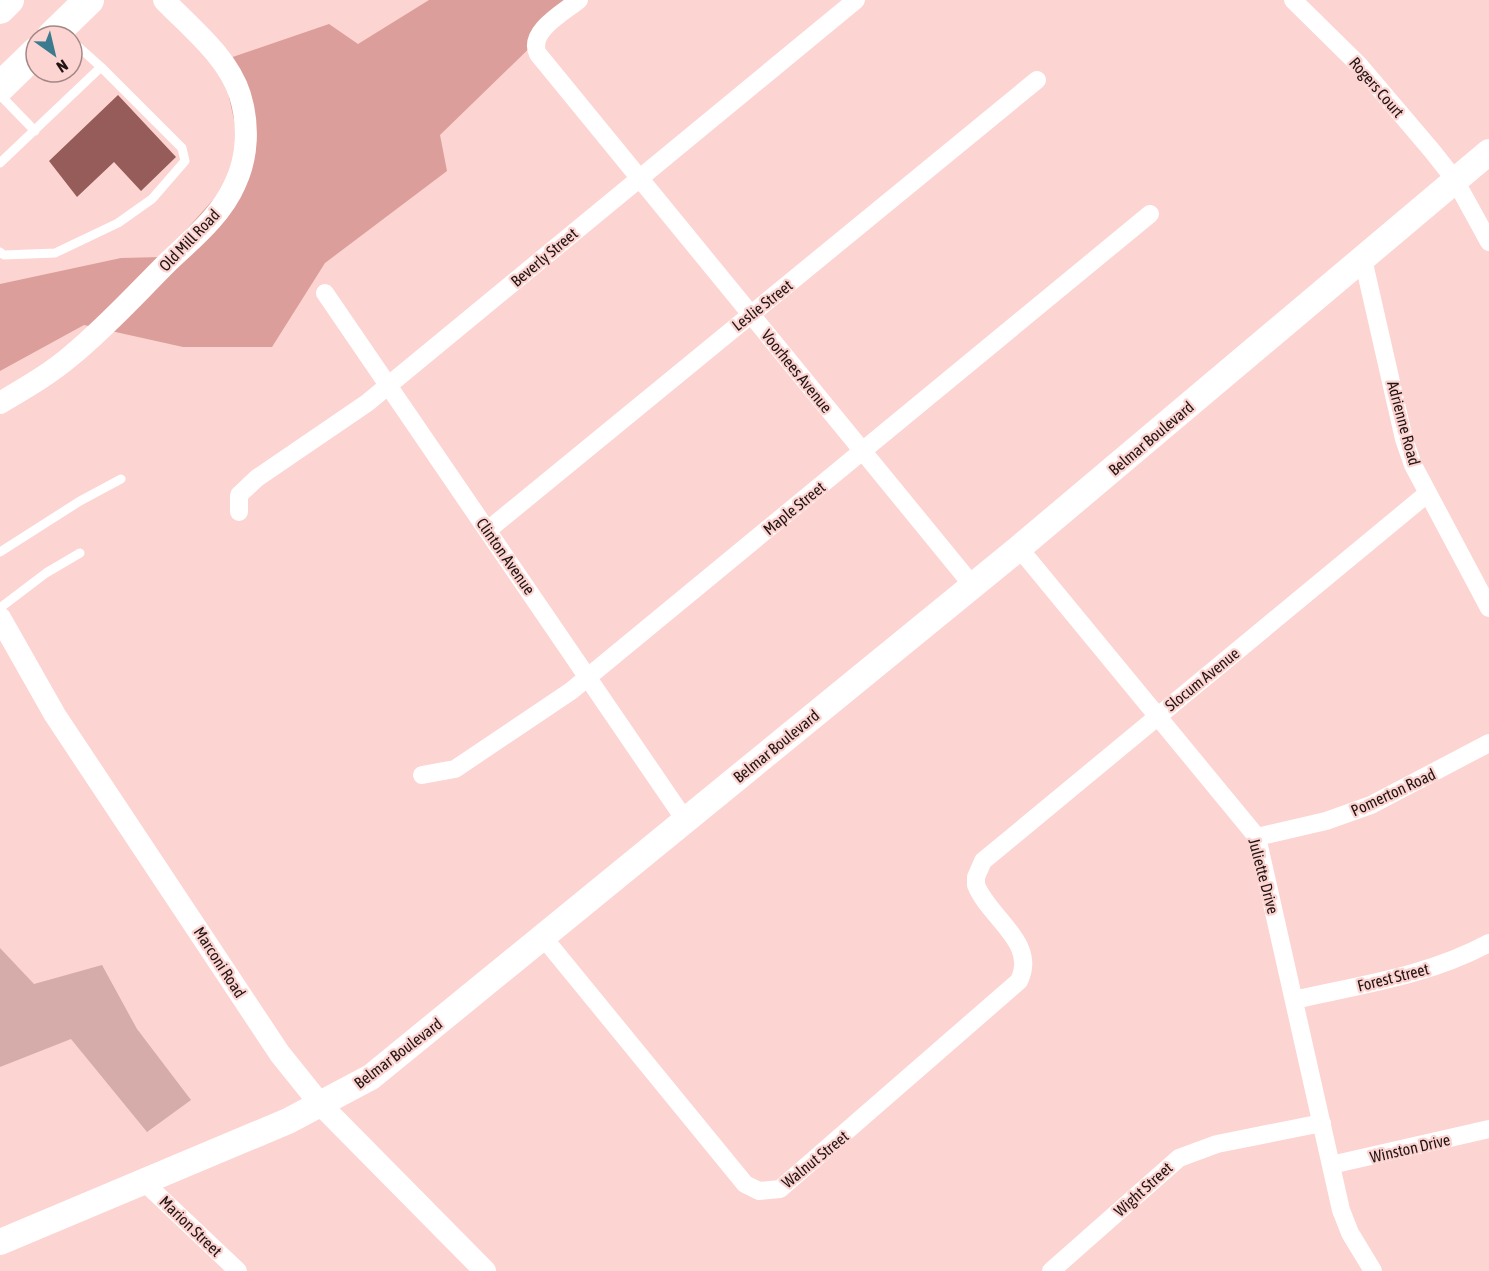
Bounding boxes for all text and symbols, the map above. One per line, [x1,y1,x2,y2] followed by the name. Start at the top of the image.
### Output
[24,24,84,84] north arrow
[1345,53,1408,122] street label: Rogers Court
[53,56,71,77] text: N
[155,205,223,275] street label: Old Mill Road
[507,224,582,291] street label: Beverly Street
[728,276,796,334] street label: Leslie Street
[758,326,836,416] street label: Voorhees Avenue
[1384,379,1424,467] street label: Adrienne Road
[1105,397,1197,479] street label: Belmar Boulevard
[759,477,829,539] street label: Maple Street
[473,514,539,598] street label: Clinton Avenue
[1161,644,1243,714] street label: Slocum Avenue
[729,706,823,786] street label: Belmar Boulevard
[1348,765,1438,819] street label: Pomerton Road
[1245,836,1283,916] street label: Juliette Drive
[191,923,249,1001] street label: Marconi Road
[1355,959,1431,995] street label: Forest Street
[351,1014,445,1092] street label: Belmar Boulevard
[778,1127,852,1191] street label: Walnut Street
[1368,1130,1452,1166] street label: Winston Drive
[1110,1158,1177,1220] street label: Wight Street
[156,1192,226,1260] street label: Marion Street

